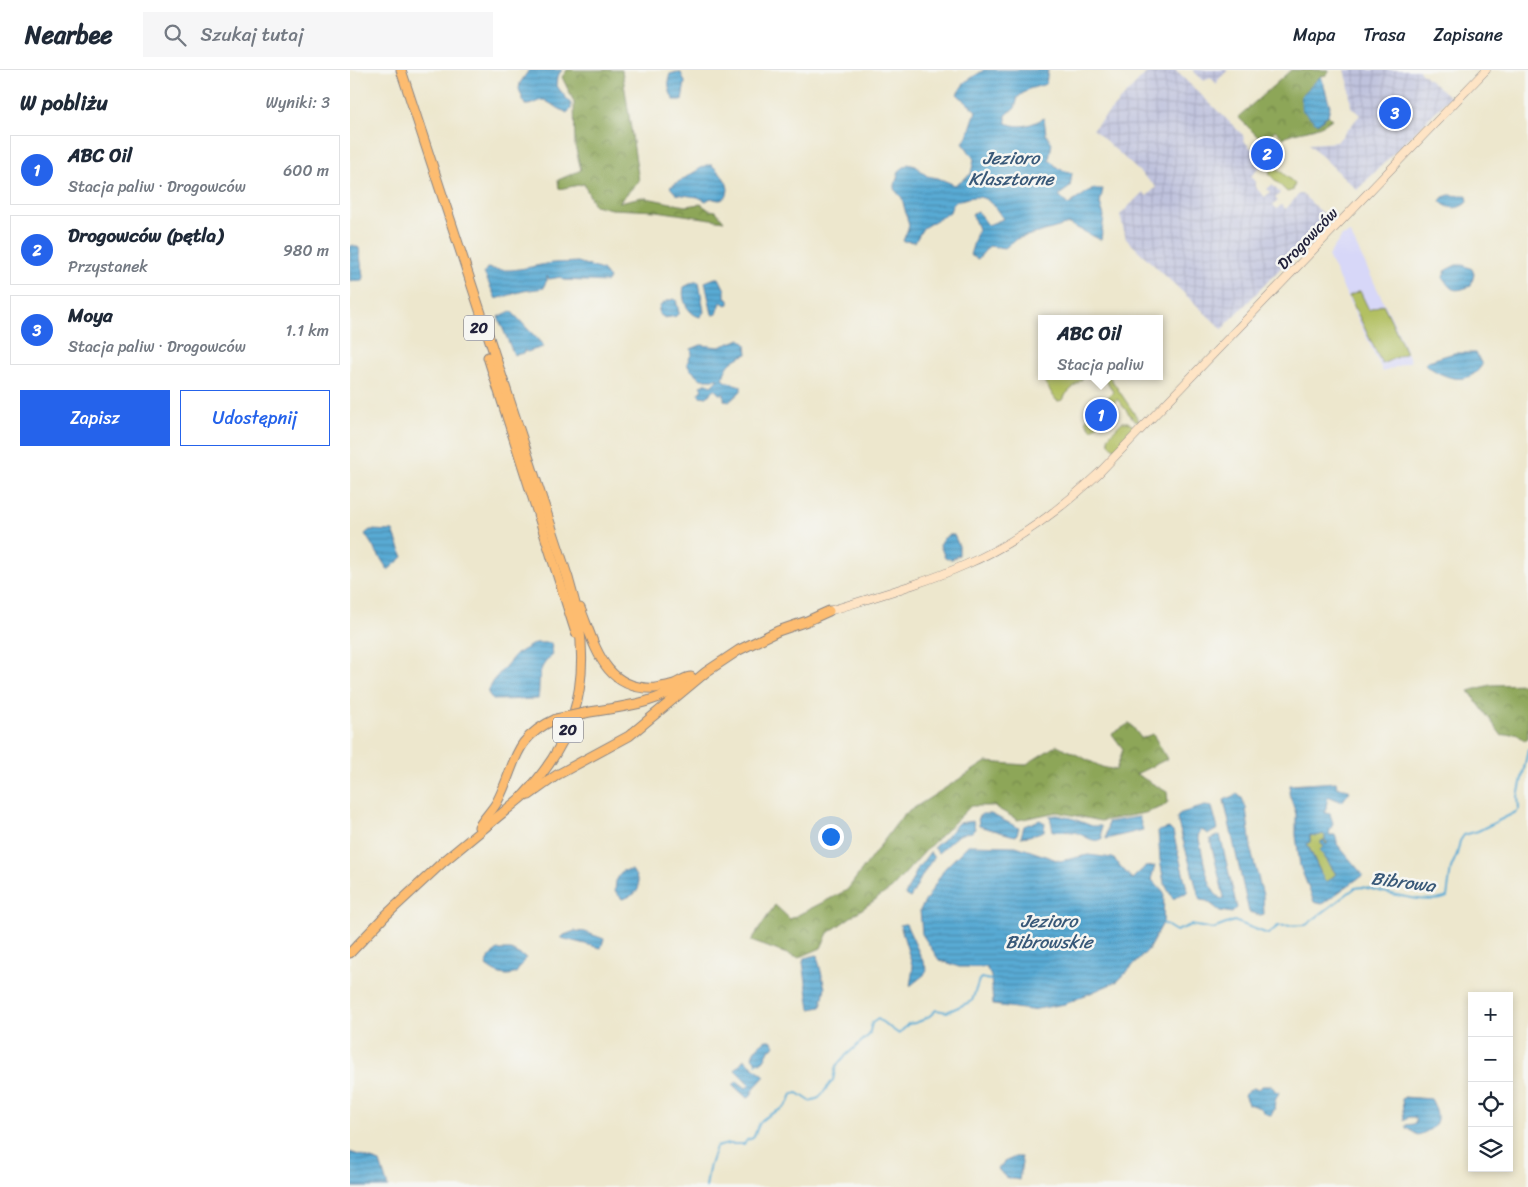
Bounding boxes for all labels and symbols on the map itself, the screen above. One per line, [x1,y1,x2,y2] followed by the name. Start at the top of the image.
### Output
[1379,94,1411,132] pin: 3
[1251,135,1283,173] pin: 2
[969,142,1056,195] water label: Jezioro Klasztorne
[1270,200,1345,277] street label: Drogowców
[464,316,494,340] road number: 20
[1085,396,1117,434] pin: 1
[553,718,583,742] road number: 20
[818,824,844,850] your location
[1369,862,1439,902] water label: Bibrowa
[1005,905,1094,958] water label: Jezioro Bibrowskie

